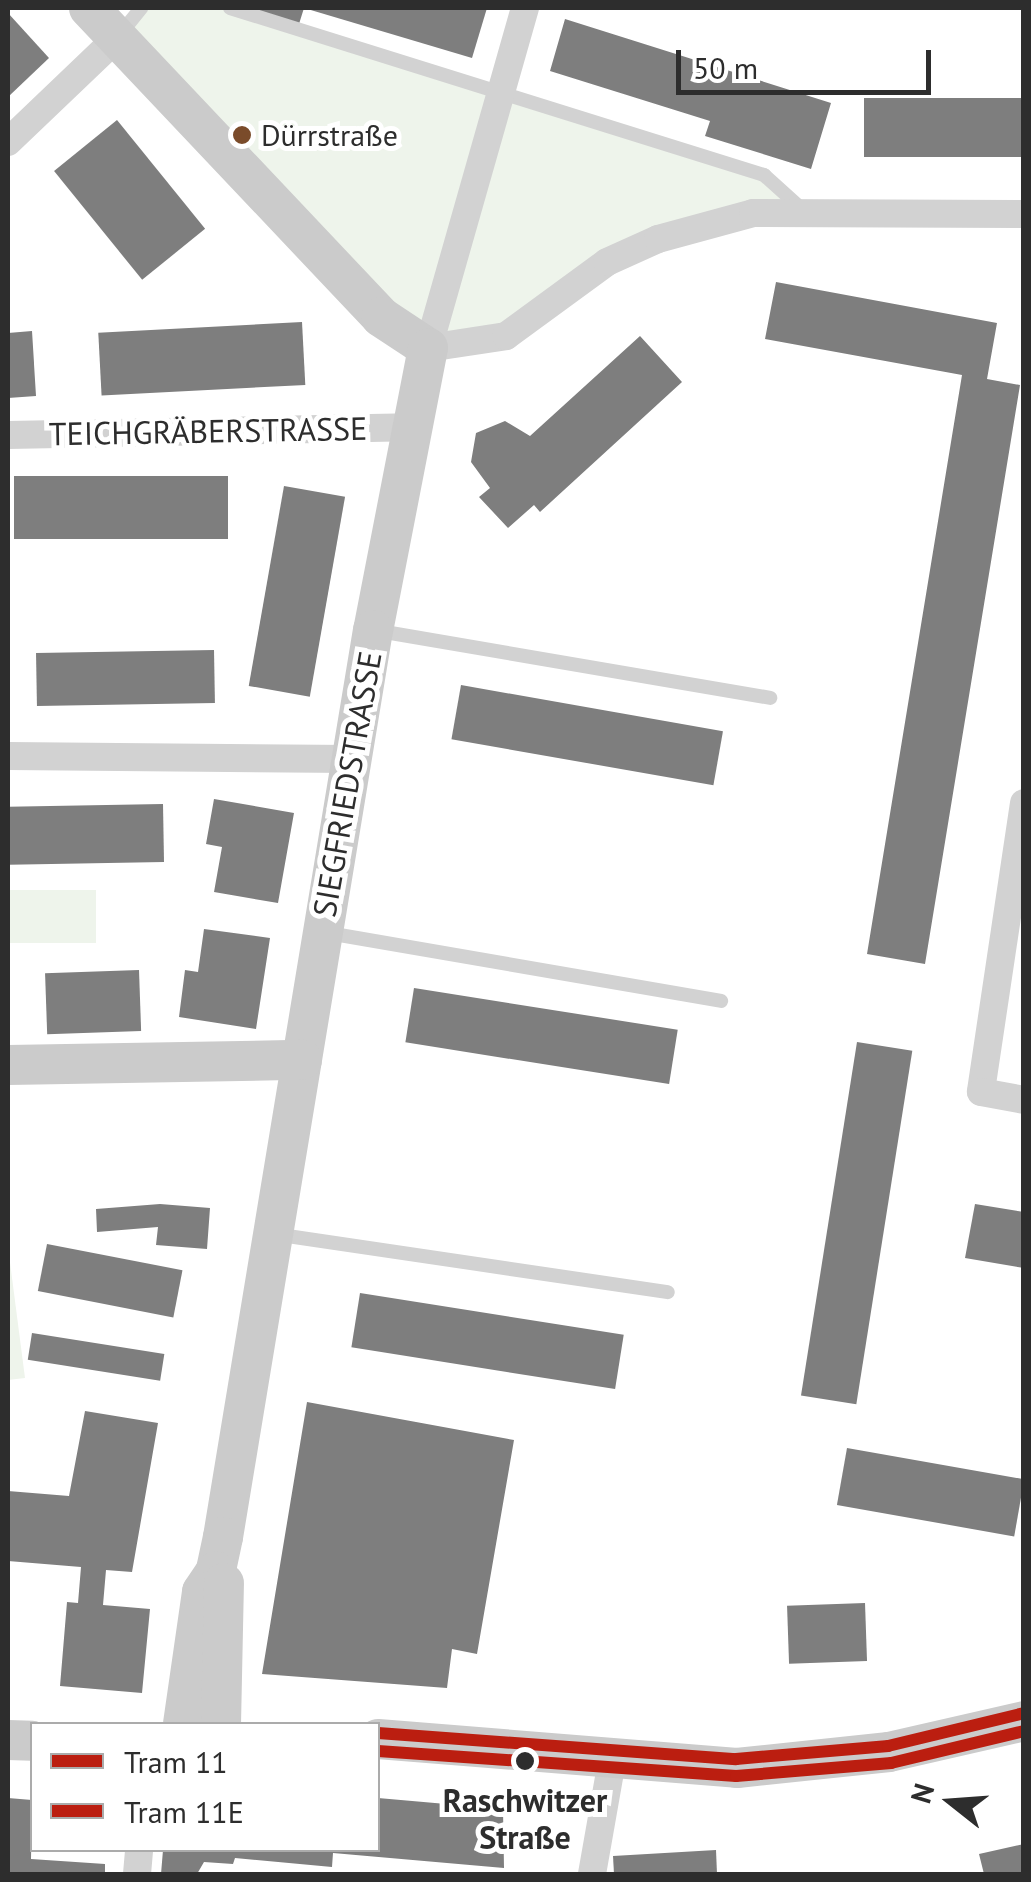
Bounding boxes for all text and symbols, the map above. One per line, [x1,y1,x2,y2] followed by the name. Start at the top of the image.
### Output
[681,30,936,92] scale bar
[693,48,758,87] text: 50 m
[261,117,398,153] place label: Dürrstraße
[232,125,252,145] marker: Dürrstraße
[49,409,367,453] street label: TEICHGRÄBERSTRASSE
[305,648,389,920] street label: SIEGFRIEDSTRASSE
[30,1722,380,1852] legend
[124,1742,228,1781] text: Tram 11
[509,1745,541,1777] marker: Raschwitzer Straße
[901,1752,1001,1852] north arrow
[901,1779,942,1807] text: N
[443,1782,607,1857] place label: Raschwitzer Straße
[124,1792,244,1831] text: Tram 11E

